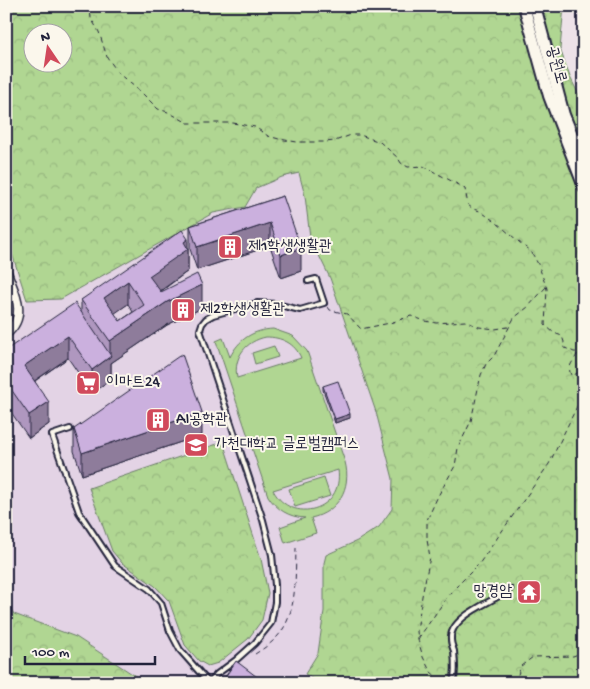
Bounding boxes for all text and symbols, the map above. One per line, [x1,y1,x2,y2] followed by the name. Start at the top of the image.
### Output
[22,22,72,72] north arrow
[39,28,52,47] text: N
[541,44,569,86] street label: 공원로
[217,234,243,260] building icon: 제1학생생활관
[248,237,332,257] place label: 제1학생생활관
[170,297,196,323] building icon: 제2학생생활관
[200,300,285,320] place label: 제2학생생활관
[75,370,101,396] supermarket icon: 이마트24
[106,374,160,393] place label: 이마트24
[145,407,171,433] building icon: AI공학관
[176,411,228,430] place label: AI공학관
[183,432,209,458] school or university icon: 가천대학교 글로벌캠퍼스
[214,435,359,455] place label: 가천대학교 글로벌캠퍼스
[516,579,542,605] temple icon: 망경암
[473,583,512,602] place label: 망경암
[25,634,155,666] scale bar
[31,644,70,662] text: 100 m

